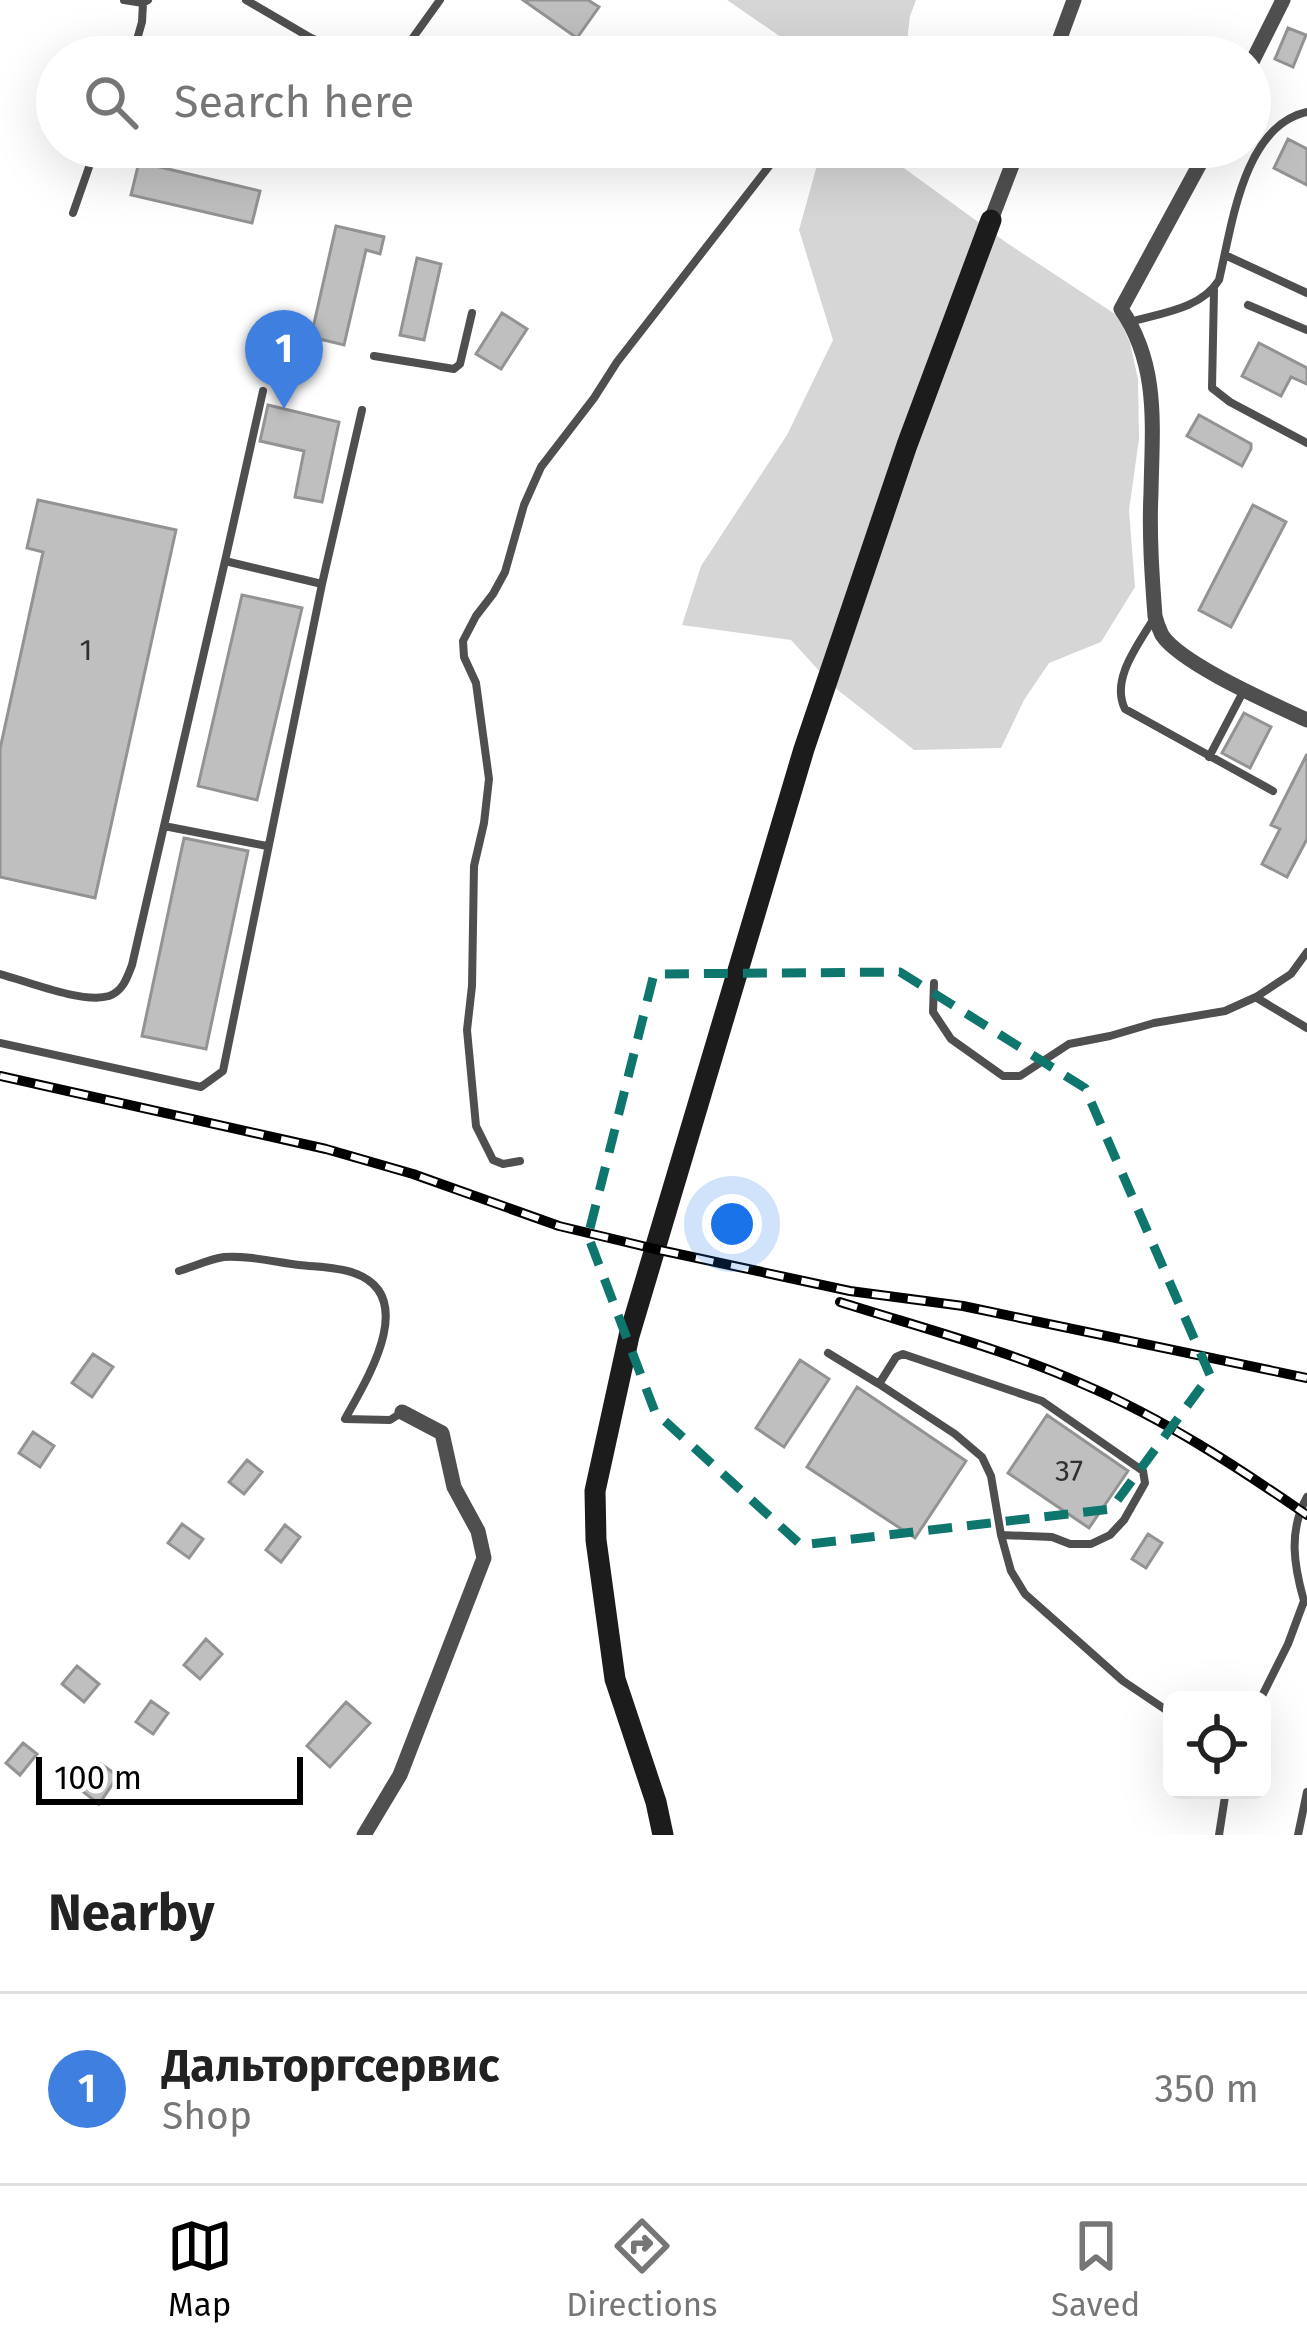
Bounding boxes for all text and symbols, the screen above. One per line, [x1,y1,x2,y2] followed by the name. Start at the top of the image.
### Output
[36,36,1271,168] search box
[78,69,144,135] icon: search
[174,75,414,129] text: Search here
[245,310,323,409] pin: 1
[80,632,93,668] house number: 1
[702,1194,762,1254] your location
[1055,1453,1083,1489] house number: 37
[1163,1691,1271,1799] map controls
[1163,1691,1271,1799] button: locate
[36,1751,303,1804] scale bar
[54,1758,142,1798] text: 100 m
[48,1882,214,1944] text: Nearby
[162,2039,500,2093] text: Дальторгсервис
[78,2066,96,2112] text: 1
[1154,2066,1259,2112] text: 350 m
[162,2093,252,2139] text: Shop
[167,2213,233,2325] tab: Map
[566,2213,718,2325] tab: Directions
[1051,2213,1140,2325] tab: Saved

